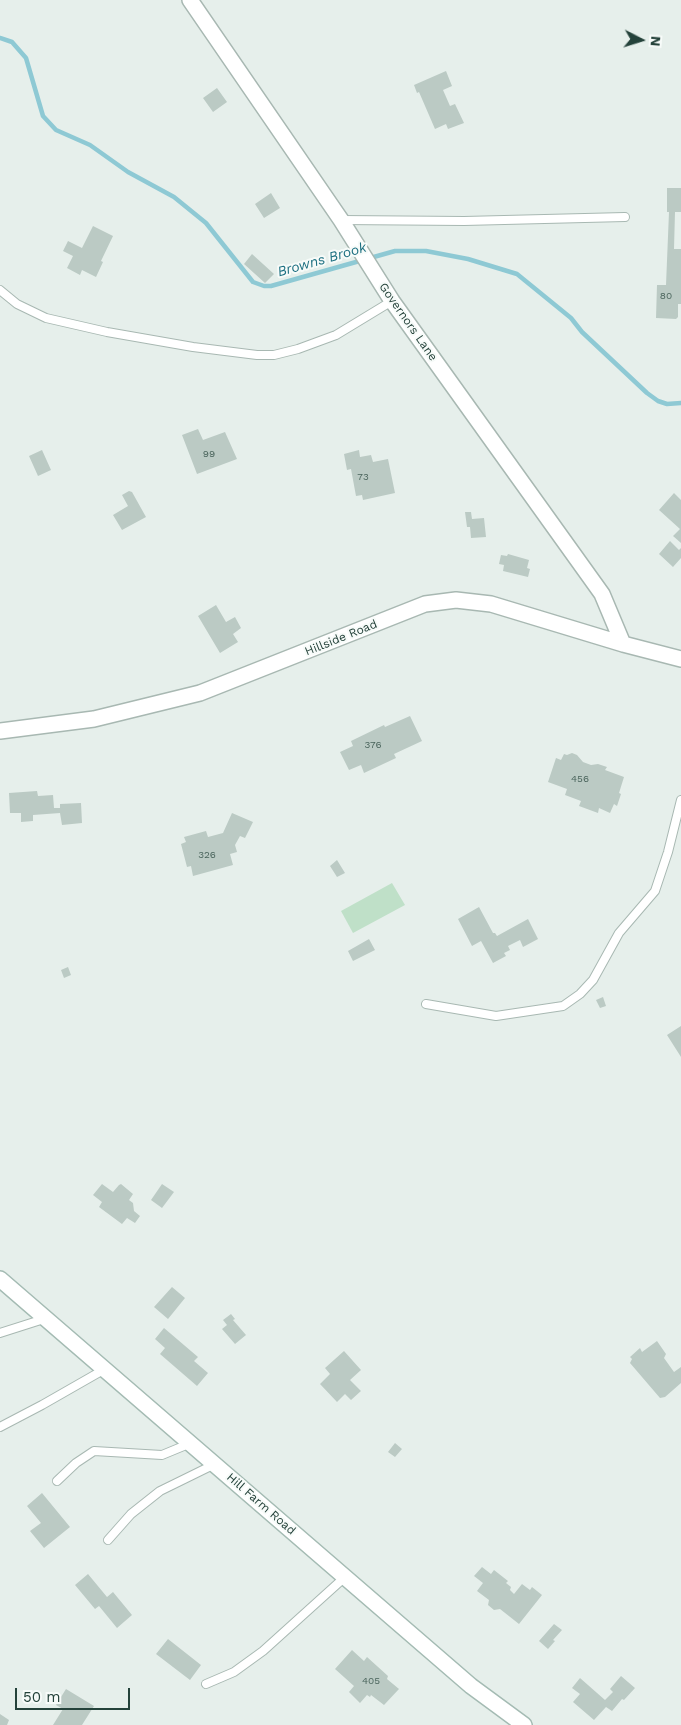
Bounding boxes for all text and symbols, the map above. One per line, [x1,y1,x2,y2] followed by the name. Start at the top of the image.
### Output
[616,15,666,65] north arrow
[648,35,664,47] text: N
[275,239,369,281] water label: Browns Brook
[376,280,440,364] street label: Governors Lane
[660,290,672,302] house number: 80
[203,448,215,460] house number: 99
[357,471,369,483] house number: 73
[303,617,379,659] street label: Hillside Road
[365,739,381,751] house number: 376
[571,773,589,785] house number: 456
[198,849,216,861] house number: 326
[224,1470,298,1538] street label: Hill Farm Road
[362,1675,380,1687] house number: 405
[18,1678,132,1710] scale bar
[23,1688,60,1706] text: 50 m

